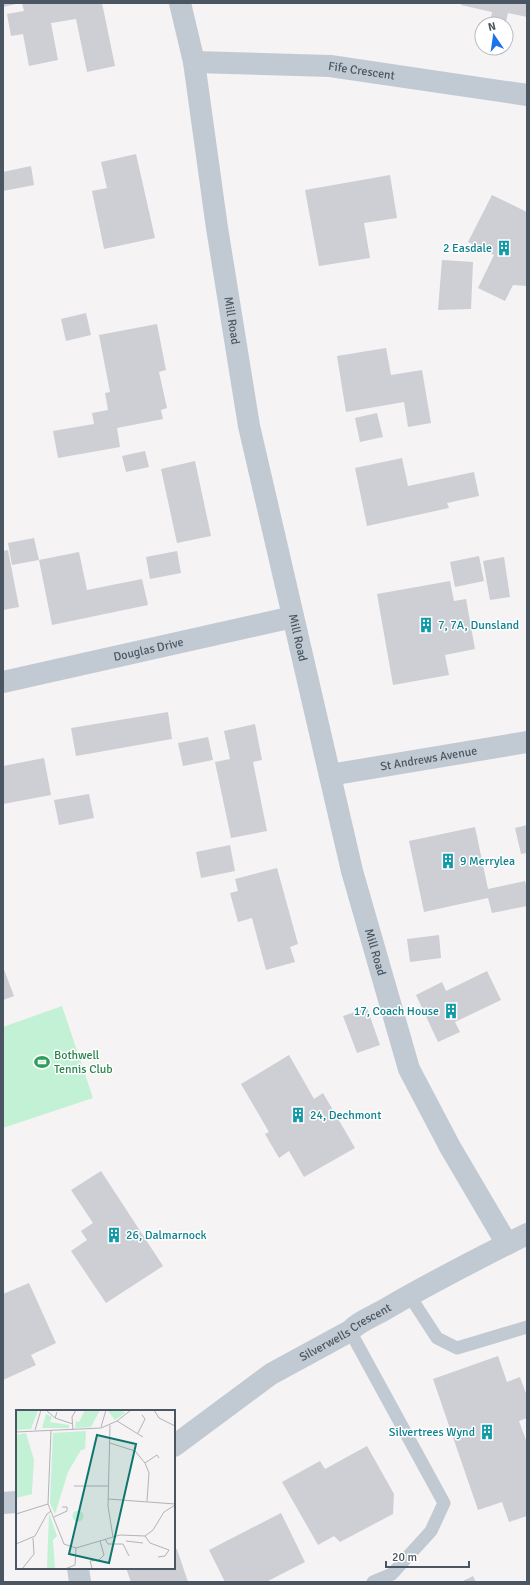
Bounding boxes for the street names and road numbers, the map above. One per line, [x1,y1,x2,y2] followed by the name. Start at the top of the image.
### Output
[327,59,396,83] street label: Fife Crescent
[220,296,243,346] street label: Mill Road
[285,613,310,663] street label: Mill Road
[112,635,185,665] street label: Douglas Drive
[379,743,478,774] street label: St Andrews Avenue
[361,927,389,978] street label: Mill Road
[297,1300,394,1365] street label: Silverwells Crescent

